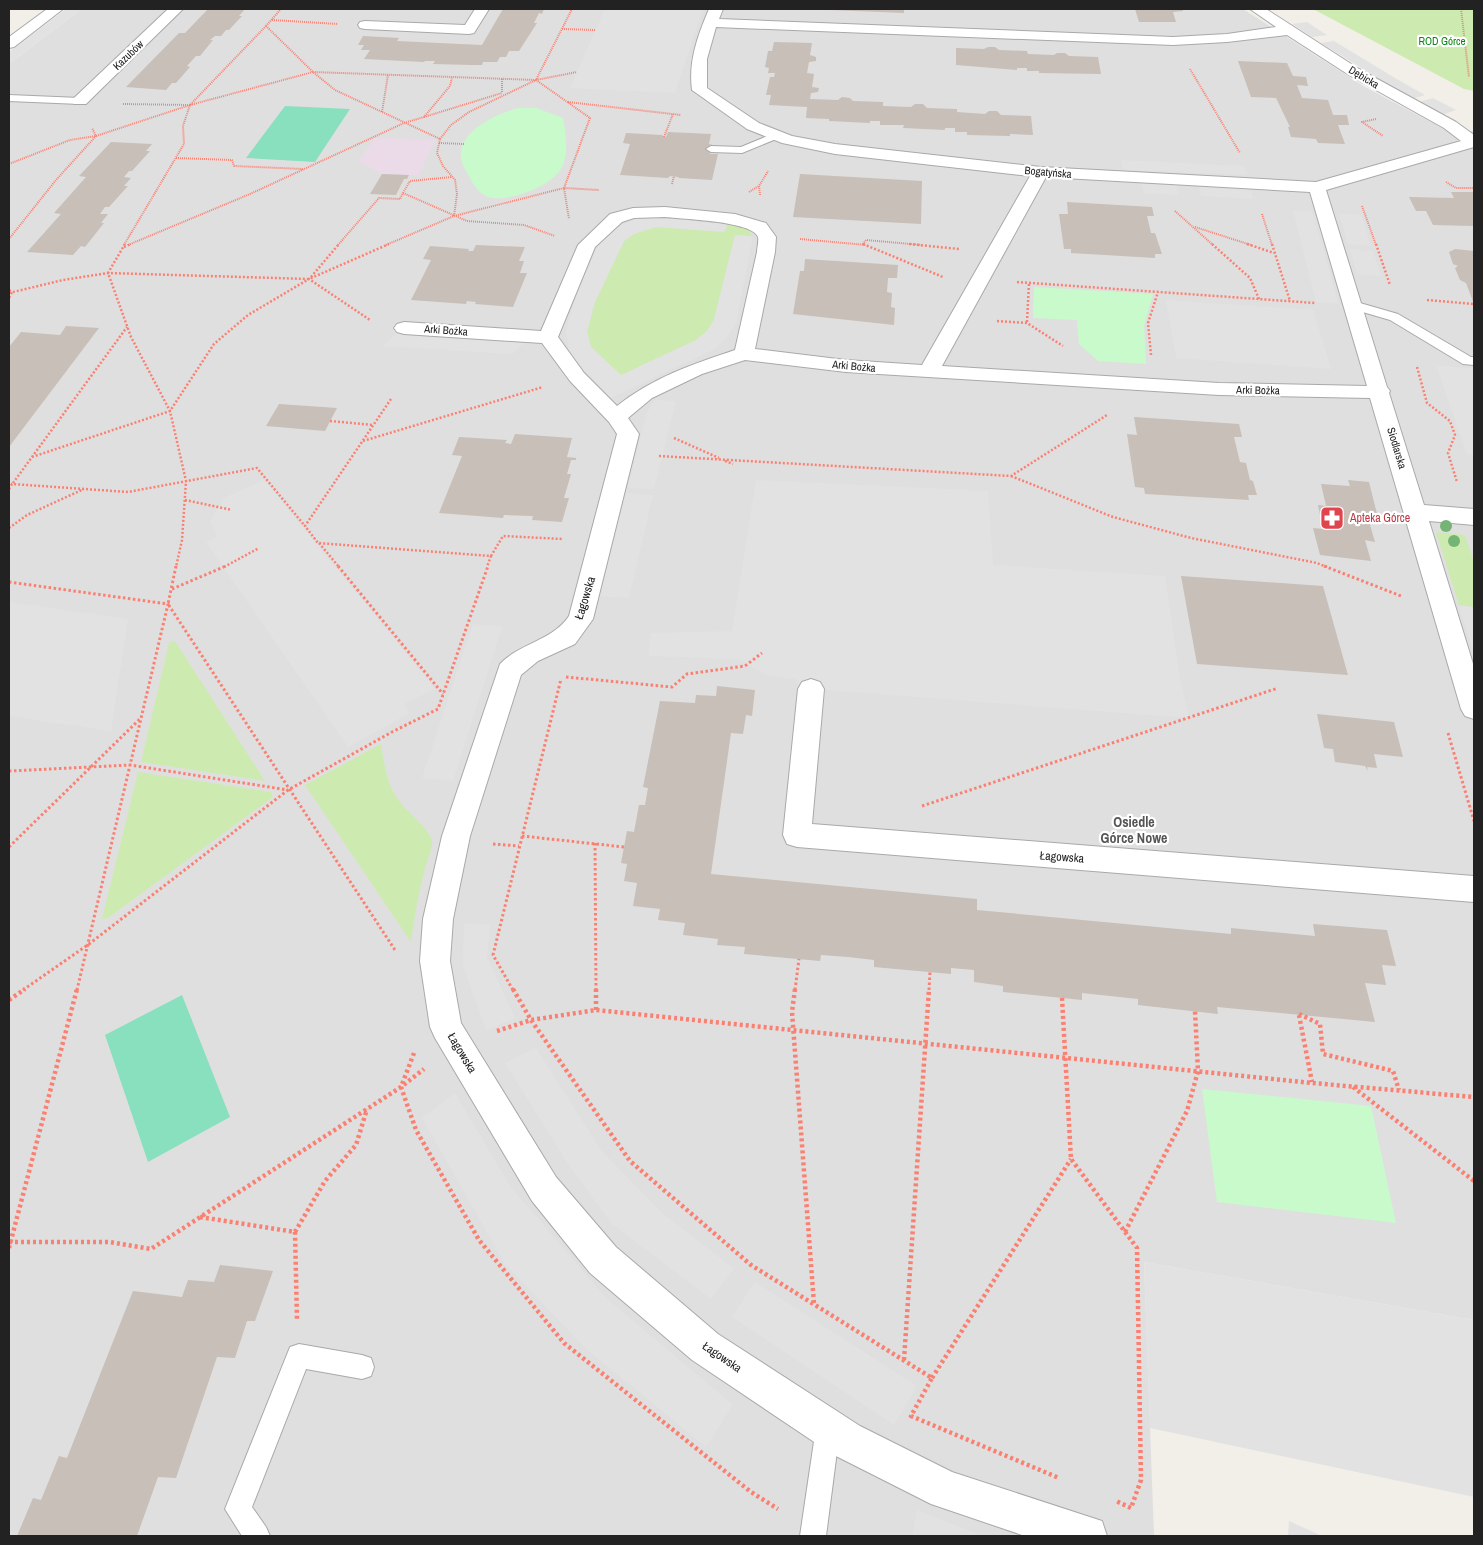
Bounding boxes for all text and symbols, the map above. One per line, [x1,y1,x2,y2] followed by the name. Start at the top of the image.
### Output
[1418,34,1466,48] park label: ROD Górce
[110,37,147,73] street label: Kazubów
[1346,62,1382,92] street label: Dębicka
[1024,163,1072,181] street label: Bogatyńska
[423,321,468,339] street label: Arki Bożka
[831,357,876,375] street label: Arki Bożka
[1235,383,1280,397] street label: Arki Bożka
[1384,426,1410,470] street label: Siodlarska
[1319,505,1345,531] pharmacy icon: Apteka Górce
[1349,510,1410,526] place label: Apteka Górce
[571,574,599,622] street label: Łagowska
[1101,813,1168,847] district label: Osiedle Górce Nowe
[1039,847,1085,867] street label: Łagowska
[444,1030,481,1077] street label: Łagowska
[699,1338,745,1376] street label: Łagowska

